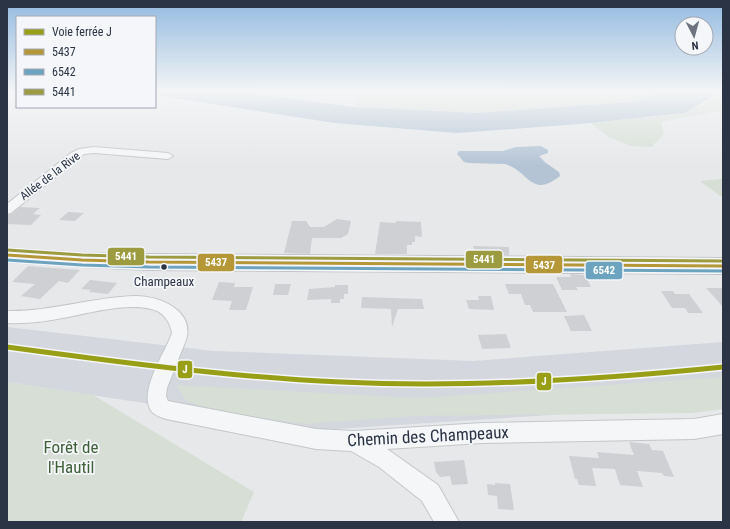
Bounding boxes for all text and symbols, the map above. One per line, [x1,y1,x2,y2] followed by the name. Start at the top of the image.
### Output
[16,16,156,108] legend
[674,16,714,56] north arrow
[52,25,112,39] text: Voie ferrée J
[691,39,699,52] text: N
[52,45,76,59] text: 5437
[52,65,76,79] text: 6542
[52,85,76,99] text: 5441
[17,149,83,203] street label: Allée de la Rive
[107,247,145,266] line badge: 5441
[115,250,137,263] text: 5441
[465,250,503,269] line badge: 5441
[197,253,235,272] line badge: 5437
[473,253,495,266] text: 5441
[525,255,563,274] line badge: 5437
[205,256,228,269] text: 5437
[533,259,556,272] text: 5437
[585,261,623,280] line badge: 6542
[159,262,169,272] marker: Champeaux
[593,264,616,277] text: 6542
[134,274,194,289] place label: Champeaux
[177,360,193,379] line badge: J
[182,363,188,376] text: J
[536,372,552,391] line badge: J
[541,375,547,388] text: J
[347,422,509,450] street label: Chemin des Champeaux
[44,437,98,477] park label: Forêt de l'Hautil

